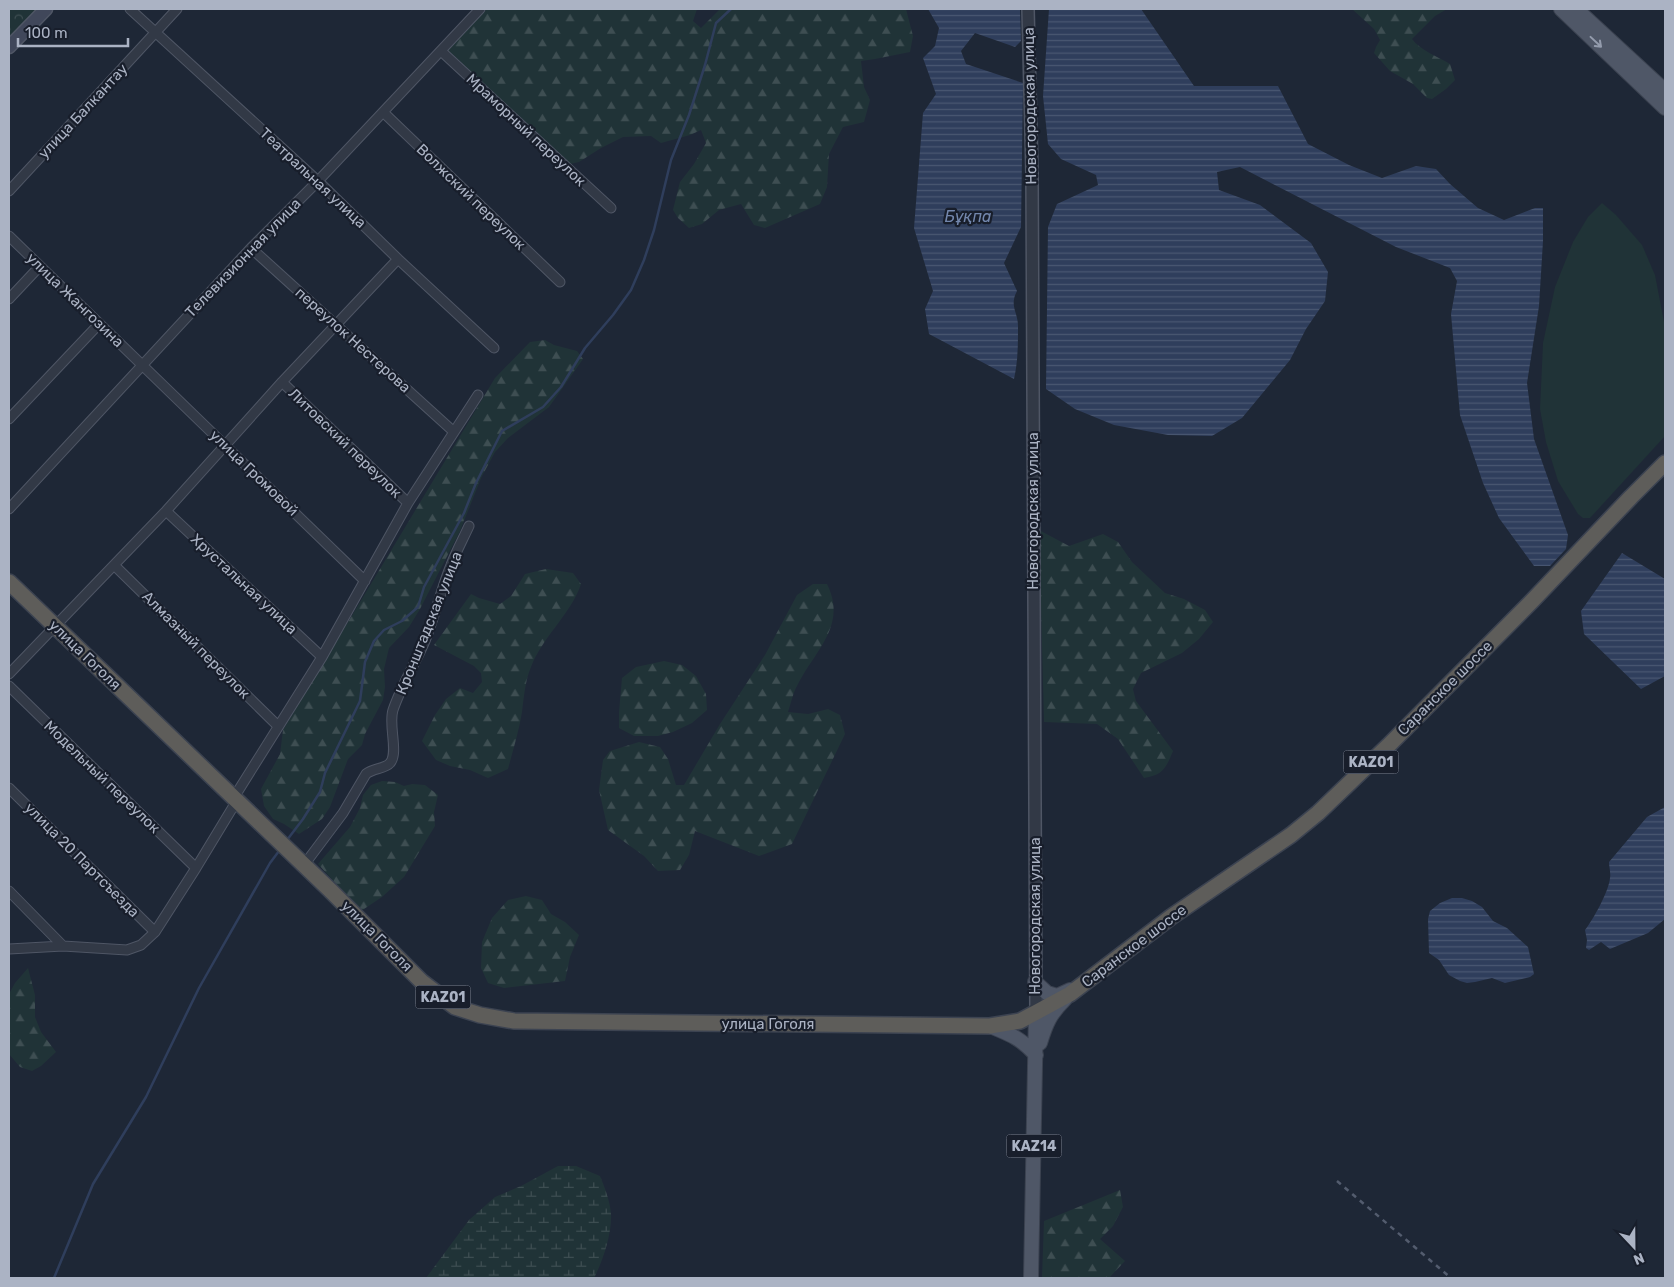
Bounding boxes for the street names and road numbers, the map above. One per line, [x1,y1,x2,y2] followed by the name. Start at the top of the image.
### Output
[1020,27,1040,185] street label: Новогородская улица
[34,60,132,162] street label: улица Балкантау
[462,70,590,190] street label: Мраморный переулок
[256,124,370,232] street label: Театральная улица
[413,140,529,254] street label: Волжский переулок
[181,195,305,321] street label: Телевизионная улица
[23,249,127,351] street label: улица Жангозина
[292,284,414,396] street label: переулок Нестерова
[285,384,405,502] street label: Литовский переулок
[206,426,302,520] street label: улица Громовой
[1024,432,1042,590] street label: Новогородская улица
[187,530,301,638] street label: Хрустальная улица
[392,549,466,697] street label: Кронштадская улица
[138,587,254,703] street label: Алмазный переулок
[45,616,125,694] street label: улица Гоголя
[1394,637,1496,739] street label: Саранское шоссе
[40,717,164,837] street label: Модельный переулок
[1344,750,1398,774] road number: KAZ01
[21,799,143,921] street label: улица 20 Партсъезда
[1026,837,1044,995] street label: Новогородская улица
[338,897,416,975] street label: улица Гоголя
[1078,901,1190,991] street label: Саранское шоссе
[416,986,470,1009] road number: KАZ01
[721,1015,815,1033] street label: улица Гоголя
[1006,1134,1062,1158] road number: KAZ14

